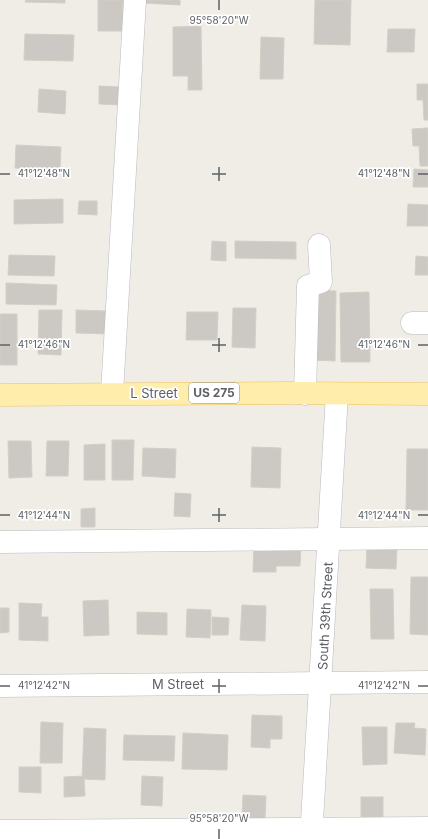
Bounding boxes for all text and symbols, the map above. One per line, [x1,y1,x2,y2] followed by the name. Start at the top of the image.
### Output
[189,14,249,26] text: 95°58'20"W
[18,167,70,179] text: 41°12'48"N
[358,167,410,179] text: 41°12'48"N
[18,338,70,350] text: 41°12'46"N
[358,338,410,350] text: 41°12'46"N
[189,383,239,403] road number: US 275
[130,385,178,401] street label: L Street
[18,509,70,521] text: 41°12'44"N
[358,509,410,521] text: 41°12'44"N
[314,562,336,670] street label: South 39th Street
[152,676,204,692] street label: M Street
[18,679,70,691] text: 41°12'42"N
[358,679,410,691] text: 41°12'42"N
[189,812,249,824] text: 95°58'20"W

